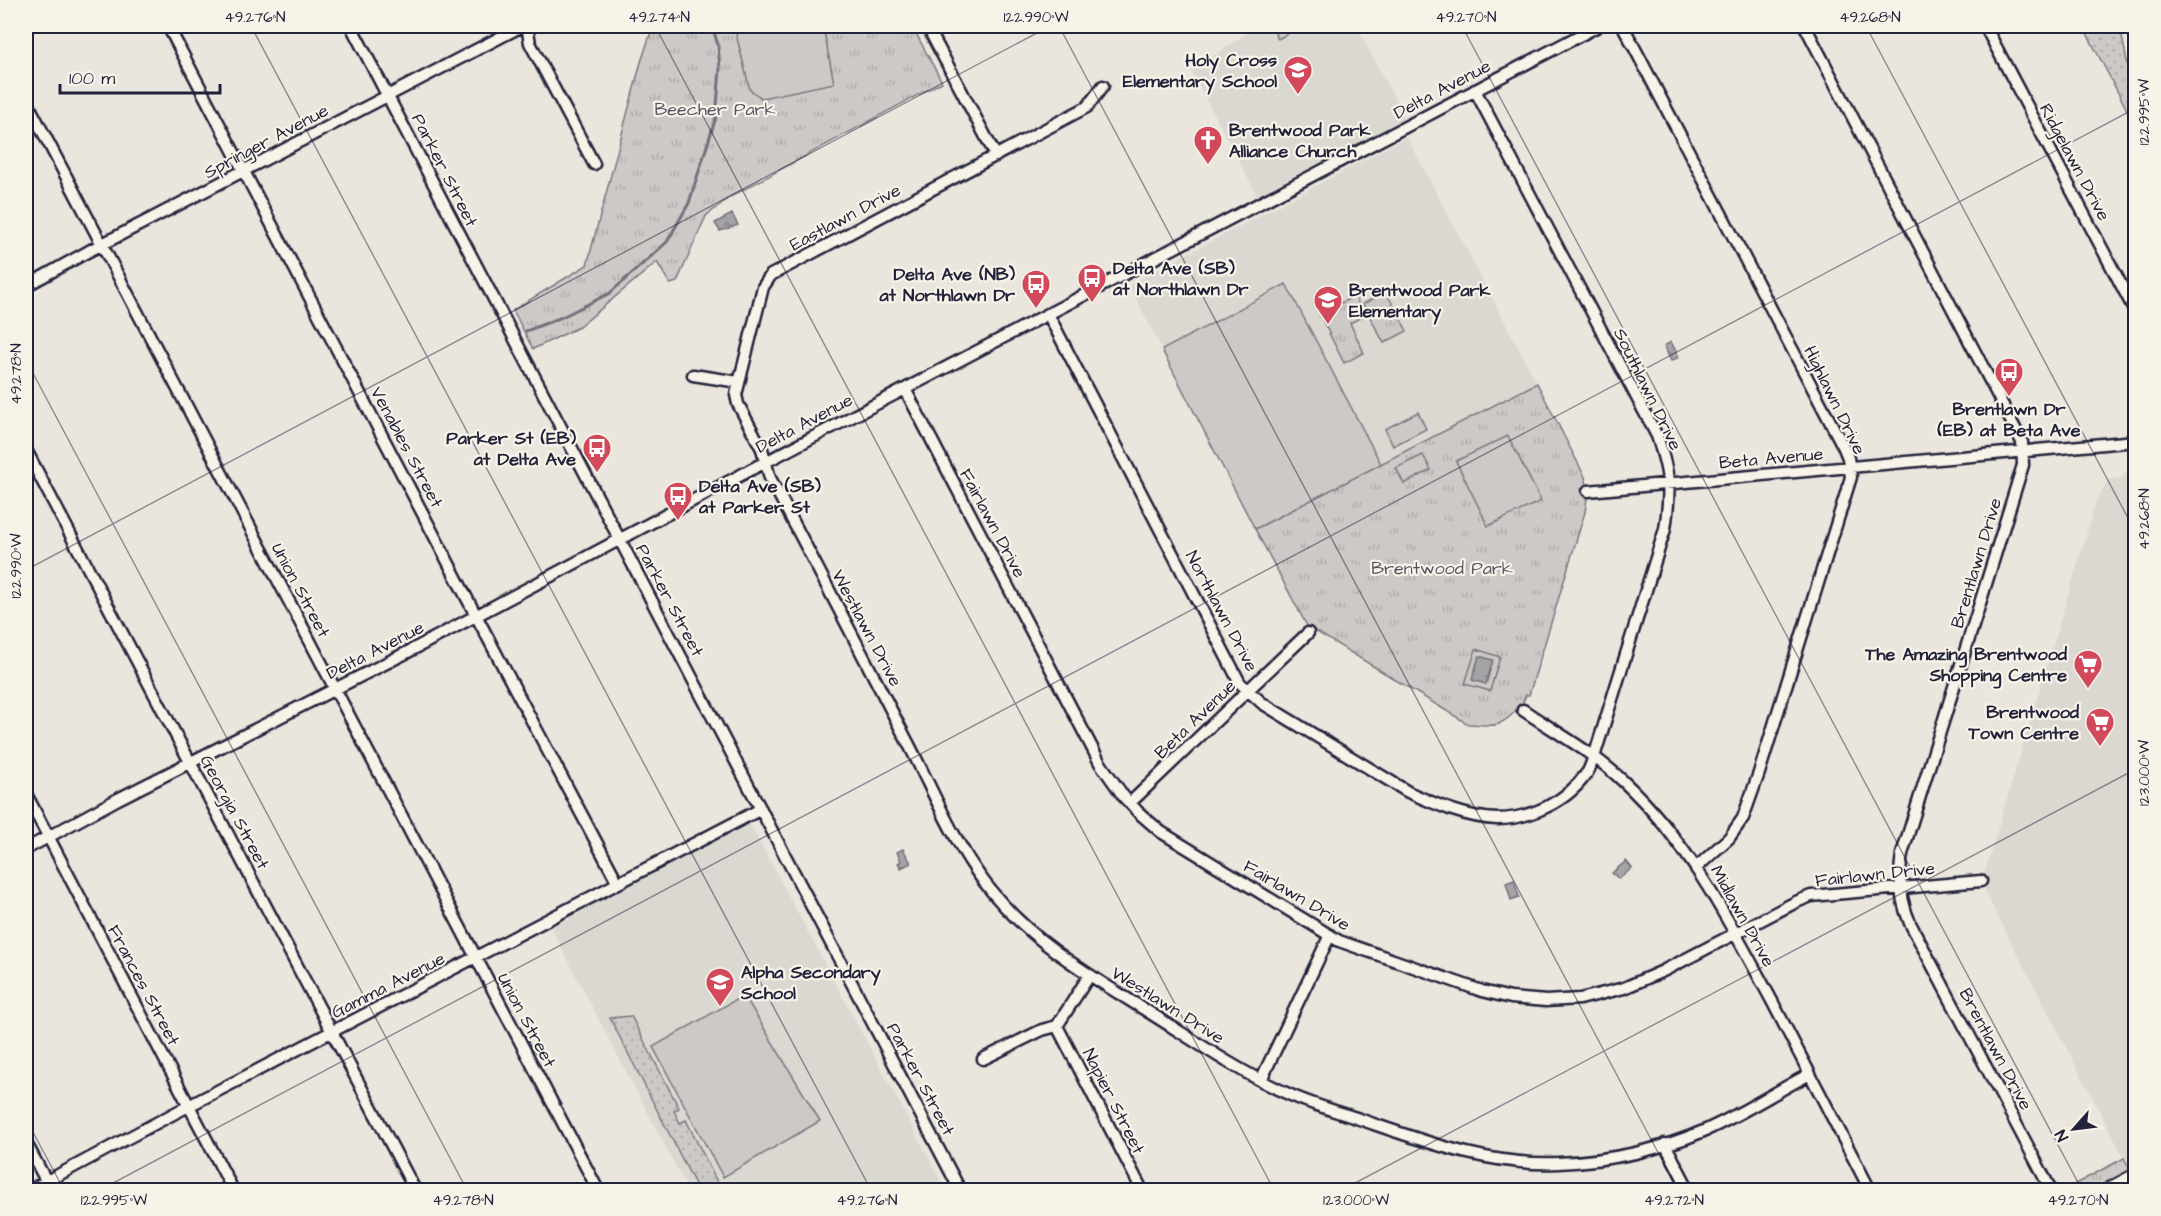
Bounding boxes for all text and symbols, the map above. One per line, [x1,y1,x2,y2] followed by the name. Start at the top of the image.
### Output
[225,7,285,28] text: 49.276°N
[628,7,690,28] text: 49.274°N
[1003,7,1069,28] text: 122.990°W
[1436,7,1496,28] text: 49.270°N
[1839,7,1901,28] text: 49.268°N
[1123,48,1277,95] place label: Holy Cross Elementary School
[1389,53,1495,125] street label: Delta Avenue
[1282,54,1314,96] school or university icon: Holy Cross Elementary School
[60,57,220,95] scale bar
[69,66,115,91] text: 100 m
[2134,79,2155,145] text: 122.995°W
[654,97,776,122] park label: Beecher Park
[199,98,334,186] street label: Springer Avenue
[2032,99,2116,226] street label: Ridgelawn Drive
[405,109,484,232] street label: Parker Street
[1229,118,1372,164] place label: Brentwood Park Alliance Church
[1192,124,1224,166] church icon: Brentwood Park Alliance Church
[785,178,905,257] street label: Eastlawn Drive
[1112,256,1249,302] place label: Delta Ave (SB) at Northlawn Dr
[878,262,1016,308] place label: Delta Ave (NB) at Northlawn Dr
[1076,262,1108,304] bus stop icon: Delta Ave (SB) at Northlawn Dr
[1020,268,1052,310] bus stop icon: Delta Ave (NB) at Northlawn Dr
[1349,278,1492,325] place label: Brentwood Park Elementary
[1312,284,1344,326] school or university icon: Brentwood Park Elementary
[1607,324,1688,455] street label: Southlawn Drive
[1797,342,1872,459] street label: Highlawn Drive
[6,343,27,405] text: 49.278°N
[1993,356,2025,398] bus stop icon: Brentlawn Dr (EB) at Beta Ave
[364,382,449,513] street label: Venables Street
[751,387,857,459] street label: Delta Avenue
[1937,397,2081,443] place label: Brentlawn Dr (EB) at Beta Ave
[446,426,577,472] place label: Parker St (EB) at Delta Ave
[581,432,613,474] bus stop icon: Parker St (EB) at Delta Ave
[1718,441,1825,476] street label: Beta Avenue
[953,464,1032,582] street label: Fairlawn Drive
[698,474,821,520] place label: Delta Ave (SB) at Parker St
[662,480,694,522] bus stop icon: Delta Ave (SB) at Parker St
[2134,488,2155,550] text: 49.268°N
[1945,495,2008,631] street label: Brentlawn Drive
[6,533,27,599] text: 122.990°W
[265,539,336,643] street label: Union Street
[629,540,710,661] street label: Parker Street
[1179,546,1264,676] street label: Northlawn Drive
[1371,556,1513,581] park label: Brentwood Park
[825,565,908,691] street label: Westlawn Drive
[322,615,429,686] street label: Delta Avenue
[1864,642,2068,689] place label: The Amazing Brentwood Shopping Centre
[2072,648,2104,690] supermarket icon: The Amazing Brentwood Shopping Centre
[1149,674,1242,765] street label: Beta Avenue
[1967,700,2080,746] place label: Brentwood Town Centre
[2084,706,2116,748] supermarket icon: Brentwood Town Centre
[2134,740,2155,806] text: 123.000°W
[193,751,276,875] street label: Georgia Street
[1239,854,1355,937] street label: Fairlawn Drive
[1814,856,1936,893] street label: Fairlawn Drive
[1704,861,1781,972] street label: Midlawn Drive
[101,920,186,1051] street label: Frances Street
[327,946,450,1025] street label: Gamma Avenue
[740,960,881,1006] place label: Alpha Secondary School
[1106,961,1229,1050] street label: Westlawn Drive
[704,966,736,1008] school or university icon: Alpha Secondary School
[491,969,562,1073] street label: Union Street
[1953,984,2038,1115] street label: Brentlawn Drive
[880,1019,961,1140] street label: Parker Street
[1076,1044,1151,1159] street label: Napier Street
[2044,1099,2104,1159] north arrow
[2050,1126,2074,1145] text: N
[81,1190,147,1211] text: 122.995°W
[432,1190,494,1211] text: 49.278°N
[837,1190,897,1211] text: 49.276°N
[1323,1190,1389,1211] text: 123.000°W
[1644,1190,1704,1211] text: 49.272°N
[2048,1190,2108,1211] text: 49.270°N

